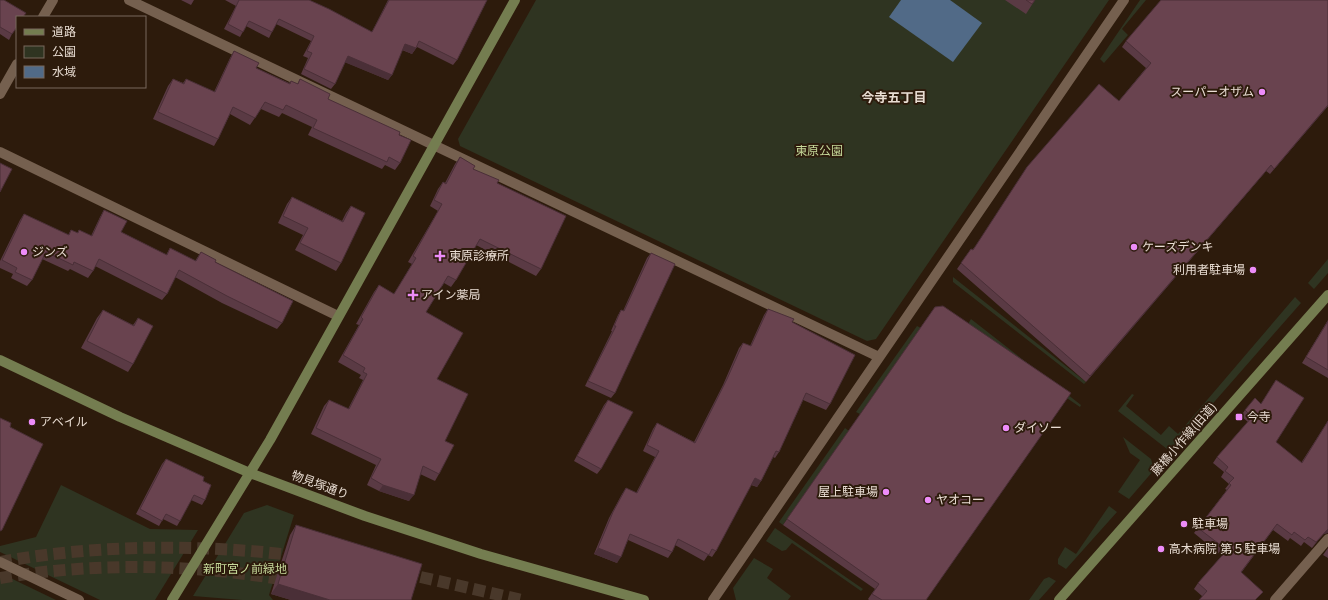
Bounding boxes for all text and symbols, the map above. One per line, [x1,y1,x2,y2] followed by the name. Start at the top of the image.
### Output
[16,16,146,88] legend
[52,24,76,39] text: 道路
[52,44,76,59] text: 公園
[52,64,76,79] text: 水域
[1170,84,1254,99] place label: スーパーオザム
[1257,87,1267,97] marker: スーパーオザム
[861,89,927,105] district label: 今寺五丁目
[795,143,843,158] park label: 東原公園
[1142,239,1213,254] place label: ケーズデンキ
[1129,242,1139,252] marker: ケーズデンキ
[32,244,68,259] place label: ジンズ
[19,247,29,257] marker: ジンズ
[449,248,509,263] place label: 東原診療所
[434,250,446,262] marker: 東原診療所
[1173,262,1245,277] place label: 利用者駐車場
[1248,265,1258,275] marker: 利用者駐車場
[421,287,480,302] place label: アイン薬局
[408,290,418,300] marker: アイン薬局
[1148,399,1219,478] street label: 藤橋小作線(旧道)
[1247,409,1271,424] place label: 今寺
[1234,412,1244,422] marker: 今寺
[40,414,88,429] place label: アベイル
[27,417,37,427] marker: アベイル
[1014,420,1062,435] place label: ダイソー
[1001,423,1011,433] marker: ダイソー
[289,467,351,502] street label: 物見塚通り
[818,484,878,499] place label: 屋上駐車場
[881,487,891,497] marker: 屋上駐車場
[936,492,984,507] place label: ヤオコー
[923,495,933,505] marker: ヤオコー
[1192,516,1228,531] place label: 駐車場
[1179,519,1189,529] marker: 駐車場
[1169,541,1280,556] place label: 高木病院 第５駐車場
[1156,544,1166,554] marker: 高木病院 第５駐車場
[203,561,287,576] park label: 新町宮ノ前緑地

